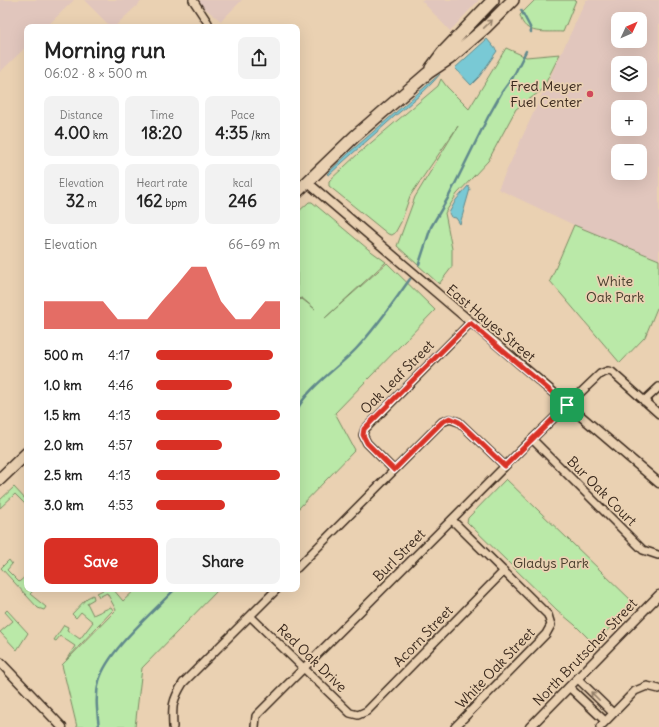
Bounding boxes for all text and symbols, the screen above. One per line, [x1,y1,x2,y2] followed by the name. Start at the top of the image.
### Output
[611,12,647,48] north arrow
[611,12,647,180] map controls
[483,20,493,29] one-way arrow
[44,36,166,64] text: Morning run
[238,37,280,79] button: share
[611,56,647,92] button: layers
[44,65,147,82] text: 06:02 · 8 × 500 m
[510,77,582,111] place label: Fred Meyer Fuel Center
[585,89,595,99] marker: Fred Meyer Fuel Center
[611,100,647,136] button: +
[60,108,103,122] text: Distance
[150,108,174,122] text: Time
[231,108,255,122] text: Pace
[55,122,90,144] text: 4.00
[142,122,182,144] text: 18:20
[215,122,248,144] text: 4:35
[90,128,108,142] text: km
[248,128,270,142] text: /km
[611,144,647,180] button: −
[59,176,104,190] text: Elevation
[136,176,188,190] text: Heart rate
[233,176,253,190] text: kcal
[66,190,85,212] text: 32
[137,190,163,212] text: 162
[228,190,257,212] text: 246
[85,196,97,210] text: m
[163,196,187,210] text: bpm
[44,236,97,253] text: Elevation
[228,236,280,253] text: 66–69 m
[586,272,644,306] park label: White Oak Park
[443,280,540,366] street label: East Hayes Street
[356,336,438,418] street label: Oak Leaf Street
[44,347,83,364] text: 500 m
[108,347,130,364] text: 4:17
[44,377,82,394] text: 1.0 km
[108,377,133,394] text: 4:46
[550,388,584,422] pin
[556,394,578,416] icon: arrive
[44,407,80,424] text: 1.5 km
[108,407,131,424] text: 4:13
[44,437,84,454] text: 2.0 km
[108,437,132,454] text: 4:57
[563,452,641,530] street label: Bur Oak Court
[44,467,82,484] text: 2.5 km
[108,467,131,484] text: 4:13
[44,497,84,514] text: 3.0 km
[108,497,133,514] text: 4:53
[369,525,429,585] street label: Burl Street
[44,538,158,584] button: Save
[166,538,280,584] button: Share
[513,554,589,572] park label: Gladys Park
[529,594,641,710] street label: North Brutscher Street
[389,601,457,670] street label: Acorn Street
[273,620,351,696] street label: Red Oak Drive
[452,623,538,712] street label: White Oak Street
[590,691,600,701] one-way arrow

